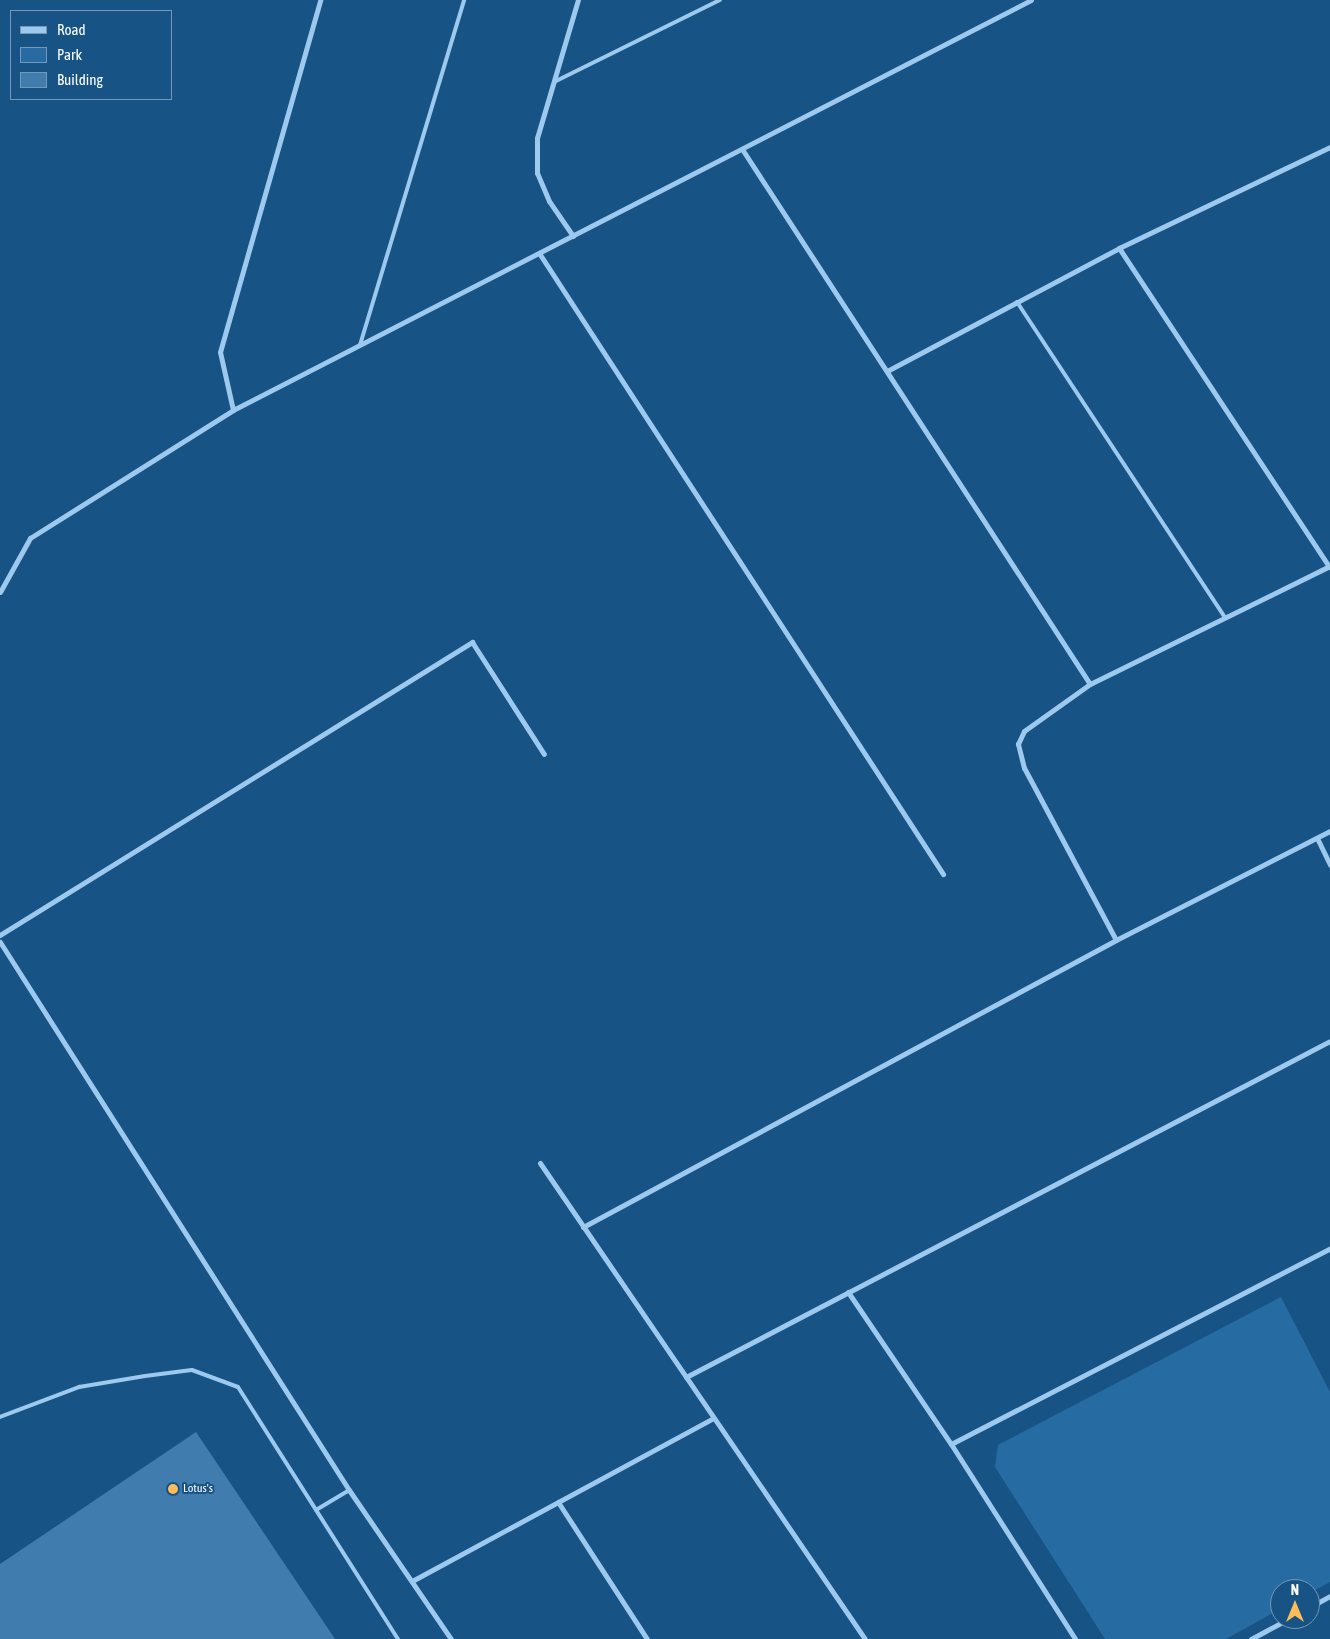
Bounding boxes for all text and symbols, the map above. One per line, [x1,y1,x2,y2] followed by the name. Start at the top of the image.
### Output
[10,10,172,100] legend
[57,21,86,38] text: Road
[57,46,82,63] text: Park
[57,71,103,88] text: Building
[183,1482,213,1496] place label: Lotus's
[167,1483,179,1495] marker: Lotus's
[1270,1579,1320,1629] north arrow
[1291,1582,1299,1598] text: N

